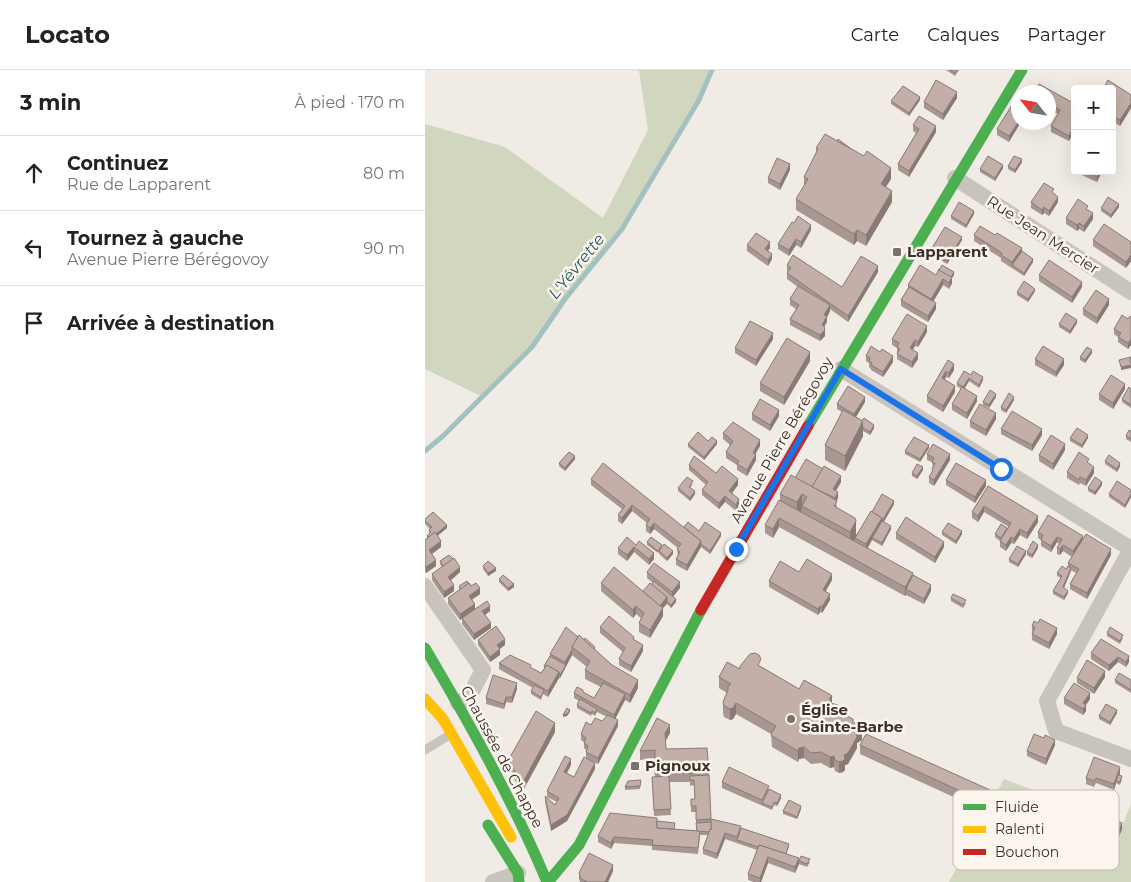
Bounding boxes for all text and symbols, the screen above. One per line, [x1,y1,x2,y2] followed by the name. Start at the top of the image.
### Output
[25,20,110,49] text: Locato
[851,24,899,46] text: Carte
[927,24,999,46] text: Calques
[1027,24,1106,46] text: Partager
[1011,85,1056,130] north arrow
[1071,85,1116,175] map controls
[1071,85,1116,130] button: +
[20,90,81,115] text: 3 min
[295,93,405,112] text: À pied · 170 m
[1071,130,1116,175] button: −
[67,152,168,175] text: Continuez
[20,159,48,187] icon: ahead
[363,164,405,183] text: 80 m
[67,175,211,194] text: Rue de Lapparent
[984,191,1103,278] street label: Rue Jean Mercier
[67,227,244,250] text: Tournez à gauche
[544,230,608,303] water label: L'Yévrette
[20,234,48,262] icon: left
[363,239,405,258] text: 90 m
[907,242,988,261] place label: Lapparent
[891,246,903,258] marker: Lapparent
[67,250,269,269] text: Avenue Pierre Bérégovoy
[20,309,48,337] icon: arrive
[67,312,275,335] text: Arrivée à destination
[726,352,837,526] street label: Avenue Pierre Bérégovoy
[990,458,1013,481] route start
[725,538,748,561] route end
[457,682,548,831] street label: Chaussée de Chappe
[801,700,903,736] place label: Église Sainte-Barbe
[785,713,797,725] marker: Église Sainte-Barbe
[645,756,711,775] place label: Pignoux
[629,760,641,772] marker: Pignoux
[953,790,1119,870] legend
[995,798,1039,816] text: Fluide
[995,820,1044,838] text: Ralenti
[995,843,1059,861] text: Bouchon

